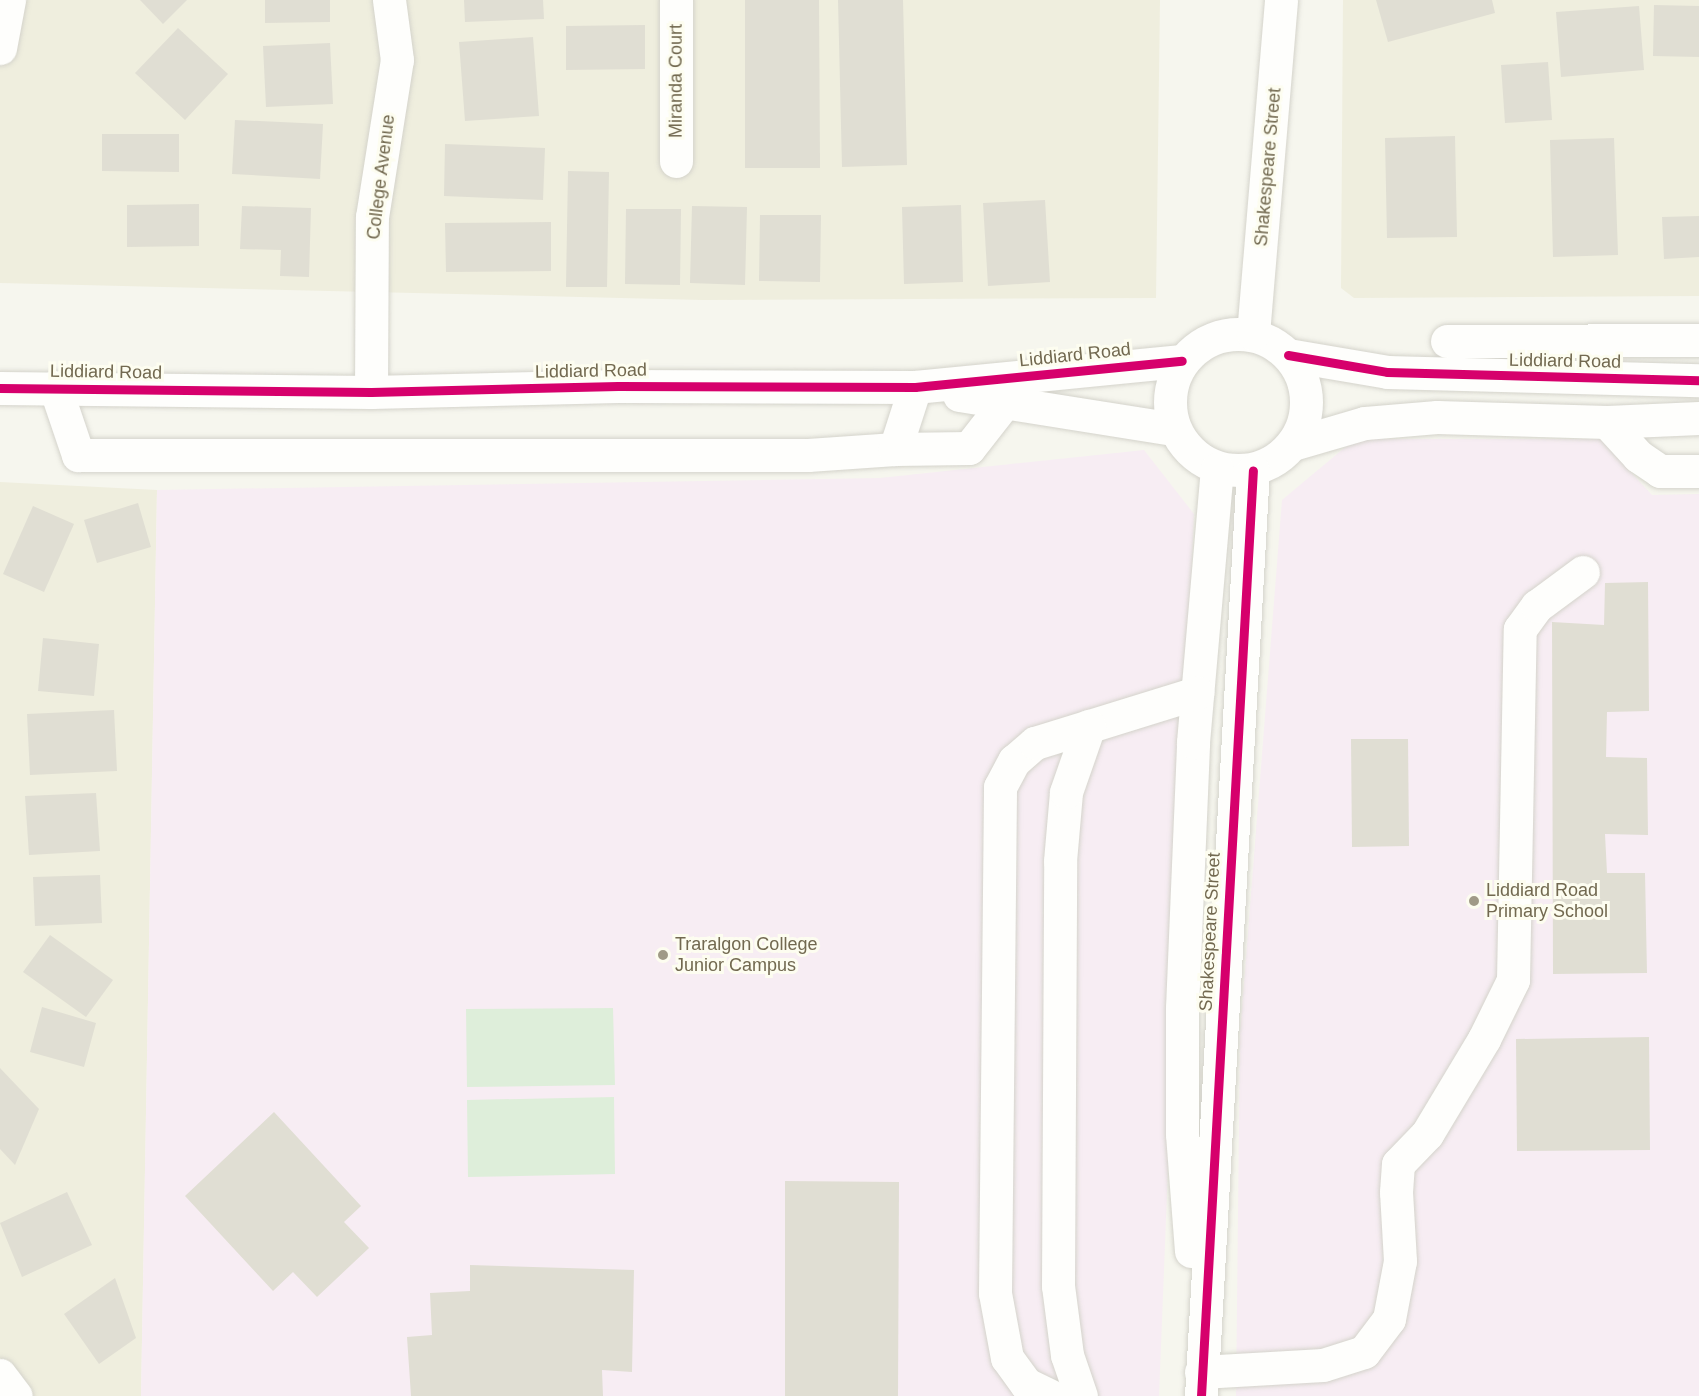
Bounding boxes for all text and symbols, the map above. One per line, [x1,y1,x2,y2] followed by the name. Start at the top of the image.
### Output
[665,24,687,138] street label: Miranda Court
[1250,87,1286,247] street label: Shakespeare Street
[363,113,399,241] street label: College Avenue
[1018,338,1132,372] street label: Liddiard Road
[1509,349,1621,373] street label: Liddiard Road
[535,359,647,383] street label: Liddiard Road
[50,360,162,384] street label: Liddiard Road
[1195,852,1225,1012] street label: Shakespeare Street
[1486,880,1608,922] place label: Liddiard Road Primary School
[1467,894,1481,908] marker: Liddiard Road Primary School
[675,934,817,976] place label: Traralgon College Junior Campus
[656,948,670,962] marker: Traralgon College Junior Campus

